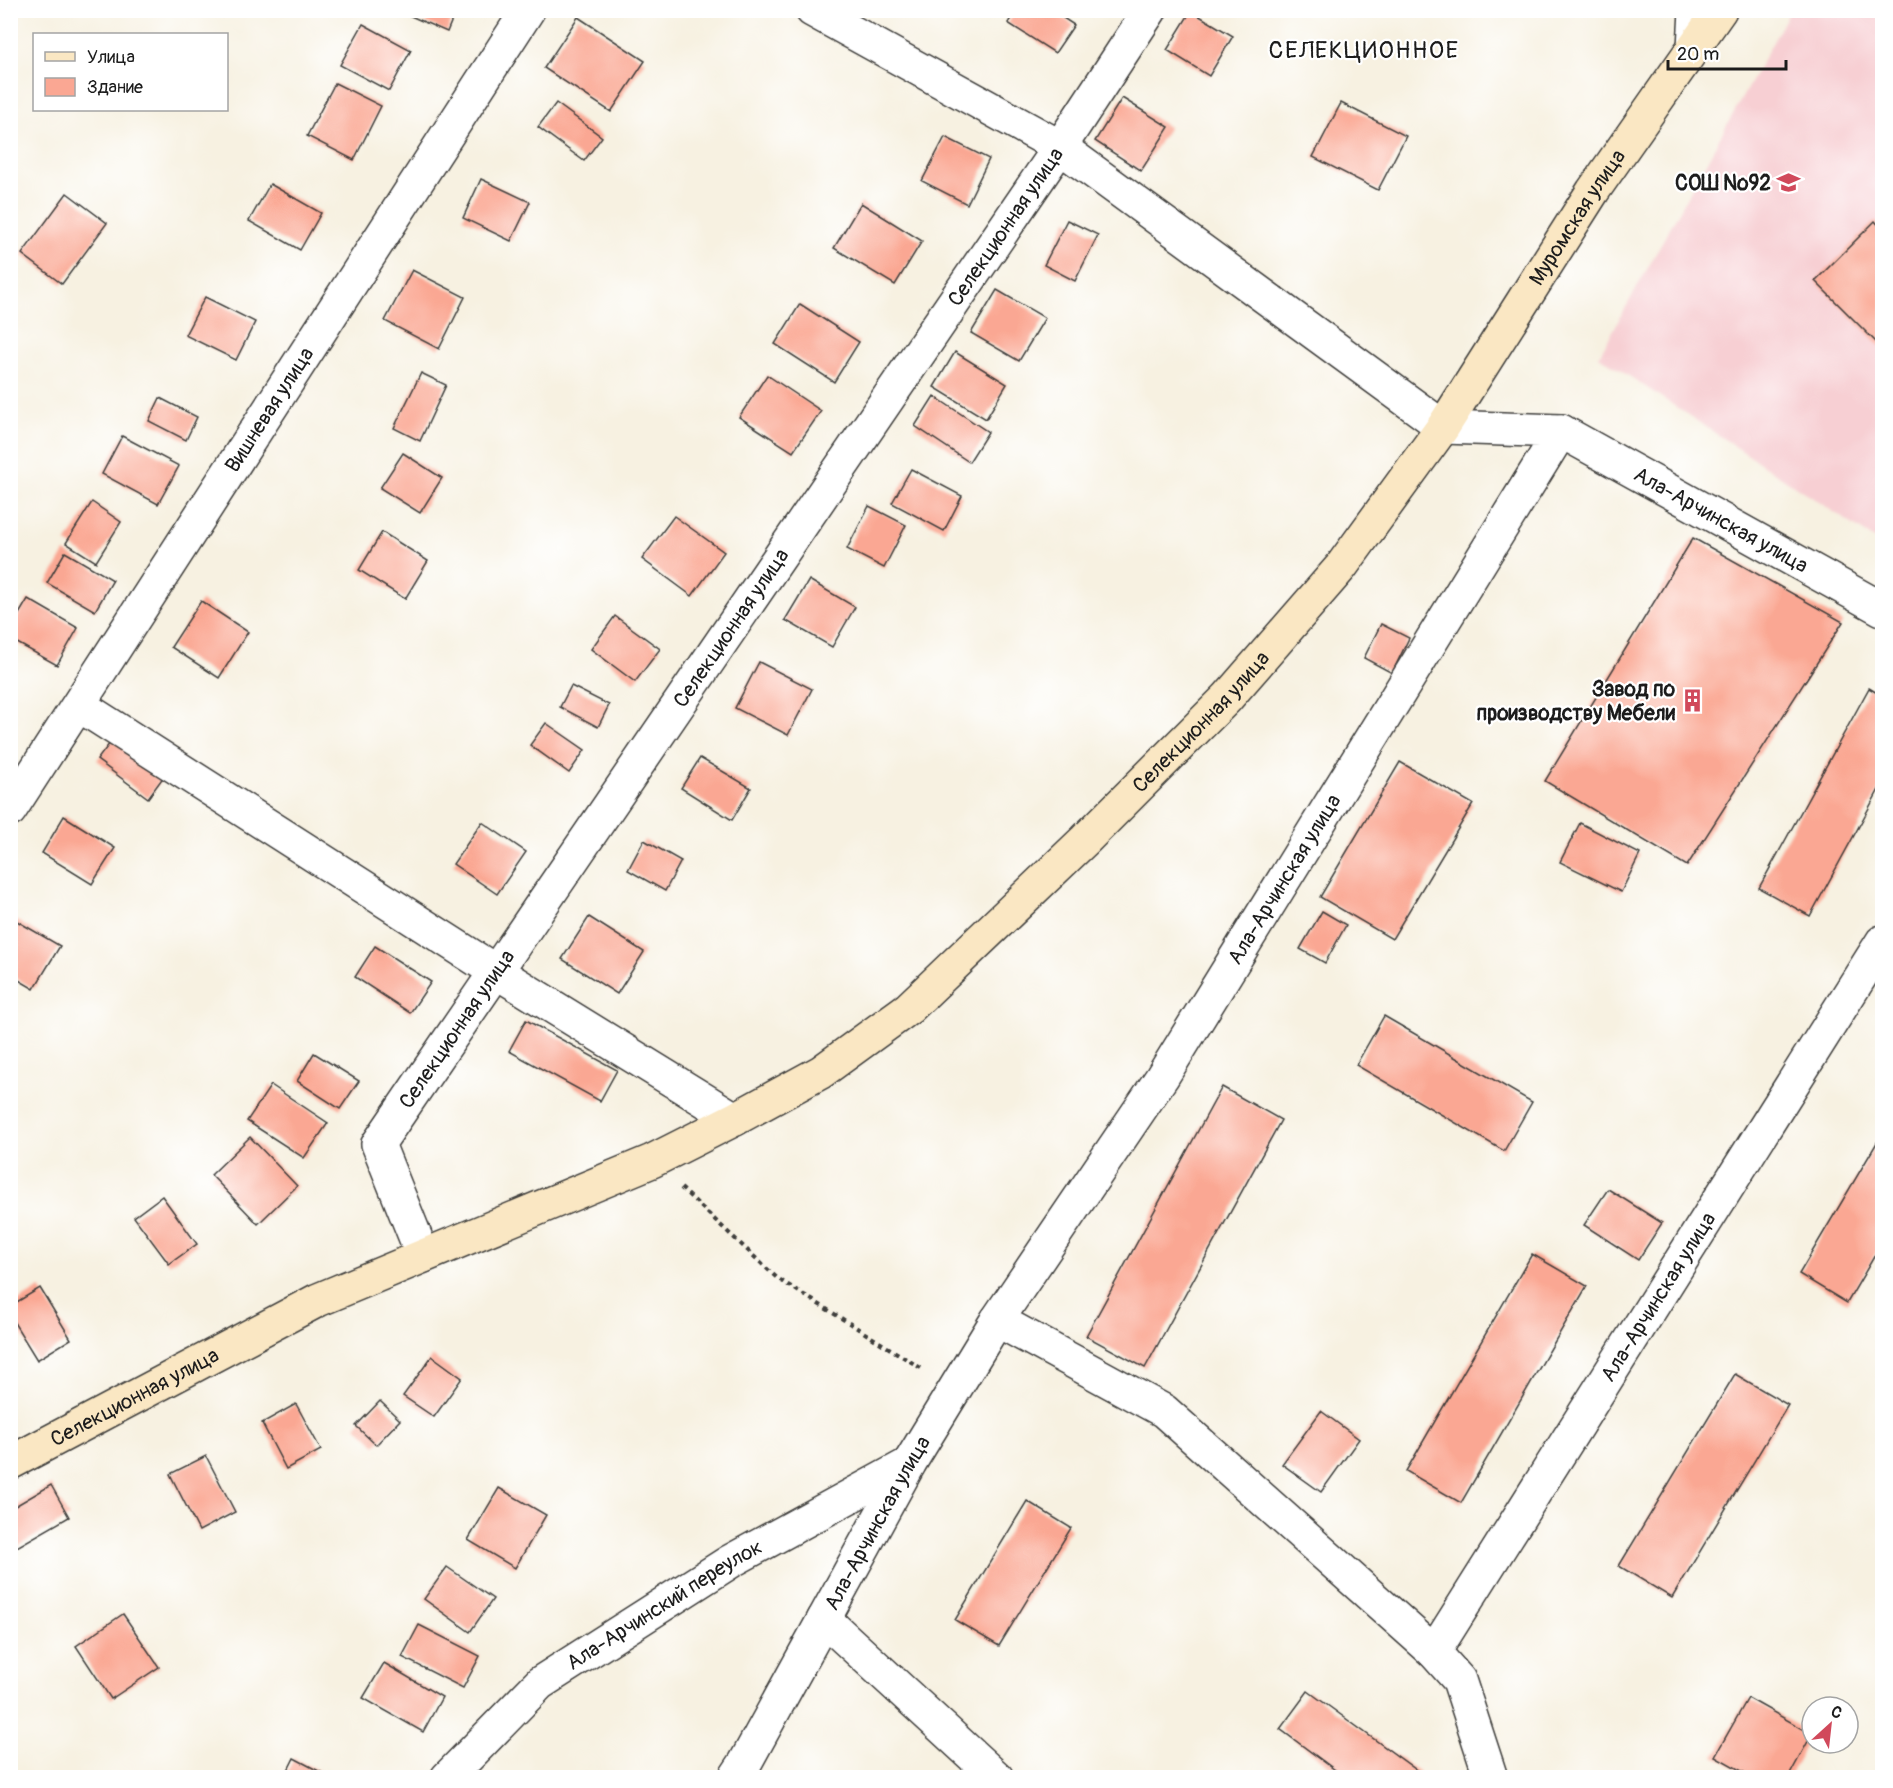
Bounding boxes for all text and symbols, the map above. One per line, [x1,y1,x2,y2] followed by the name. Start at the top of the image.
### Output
[33,33,228,111] legend
[1668,33,1786,71] scale bar
[1269,36,1459,65] district label: СЕЛЕКЦИОННОЕ
[1677,43,1719,66] text: 20 m
[87,46,135,69] text: Улица
[87,76,143,99] text: Здание
[942,142,1070,312] street label: Селекционная улица
[1523,144,1632,291] street label: Муромская улица
[1675,170,1771,197] place label: СОШ №92
[1776,170,1802,196] school or university icon: СОШ №92
[219,342,320,478] street label: Вишневая улица
[1629,461,1813,579] street label: Ала-Арчинская улица
[668,543,795,713] street label: Селекционная улица
[1127,646,1276,799] street label: Селекционная улица
[1477,676,1676,727] place label: Завод по производству Мебели
[1680,688,1706,714] building icon: Завод по производству Мебели
[1222,789,1347,970] street label: Ала-Арчинская улица
[393,945,521,1114] street label: Селекционная улица
[1595,1207,1722,1387] street label: Ала-Арчинская улица
[46,1342,224,1453] street label: Селекционная улица
[818,1431,937,1615] street label: Ала-Арчинская улица
[562,1533,767,1677] street label: Ала-Арчинский переулок
[1800,1695,1860,1755] north arrow
[1827,1701,1845,1724] text: С

